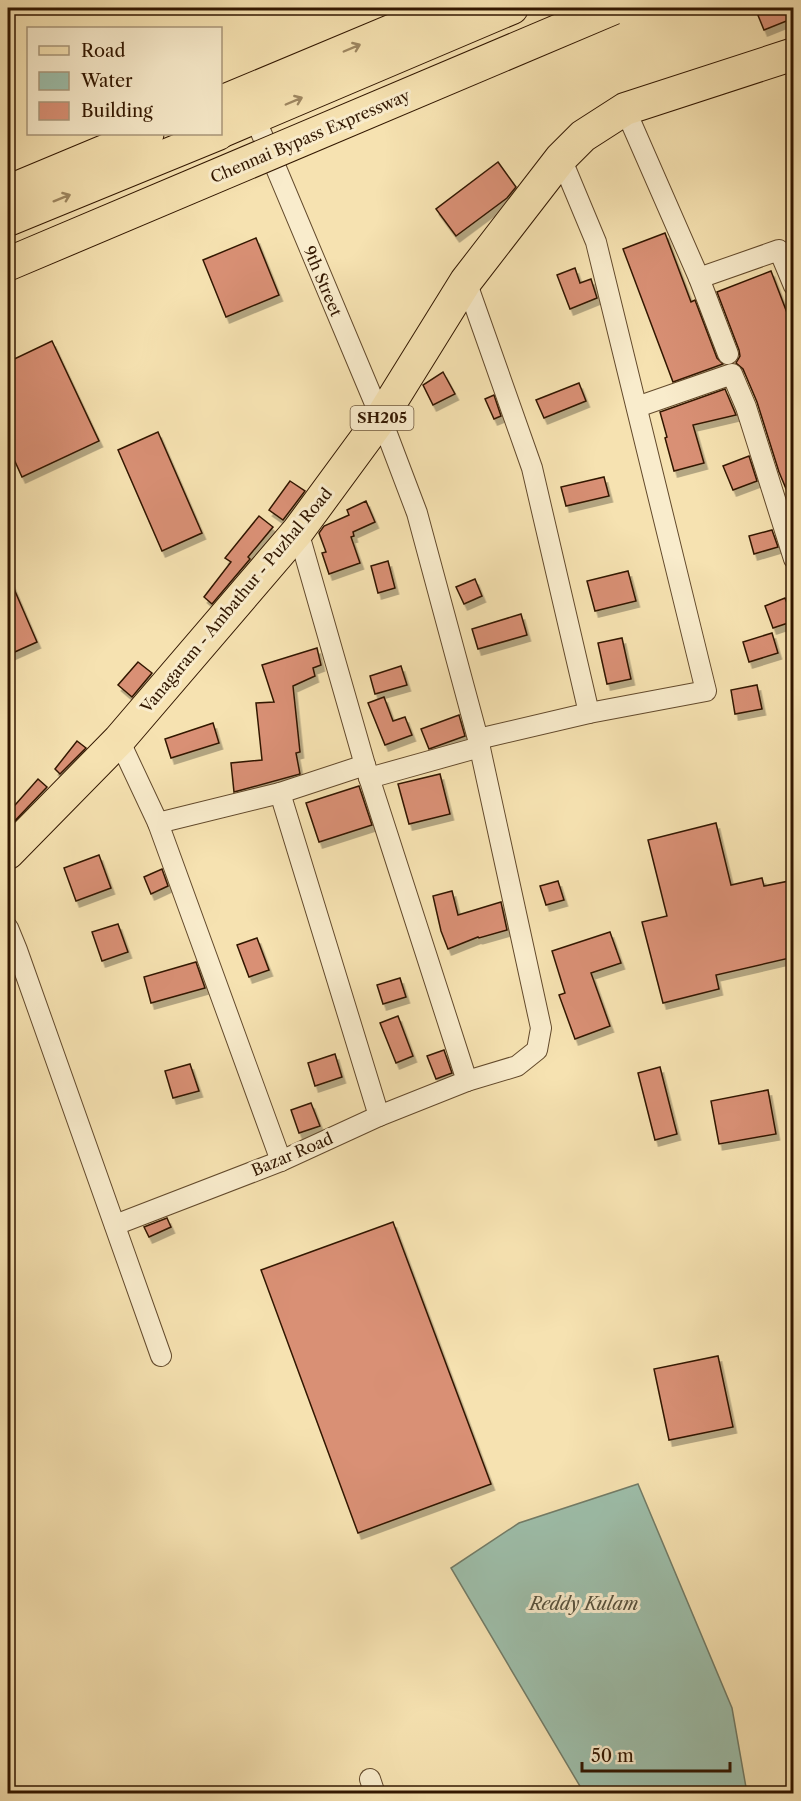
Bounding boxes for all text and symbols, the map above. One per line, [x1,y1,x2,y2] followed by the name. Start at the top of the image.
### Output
[27,27,222,135] legend
[81,40,126,62] text: Road
[342,42,361,53] one-way arrow
[80,70,133,92] text: Water
[207,84,414,187] street label: Chennai Bypass Expressway
[284,95,302,106] one-way arrow
[81,100,153,122] text: Building
[52,192,71,203] one-way arrow
[299,243,347,320] street label: 9th Street
[350,406,413,430] road number: SH205
[135,483,336,717] street label: Vanagaram - Ambathur - Puzhal Road
[248,1128,336,1180] street label: Bazar Road
[528,1593,638,1615] water label: Reddy Kulam
[582,1735,730,1773] scale bar
[591,1745,634,1767] text: 50 m

